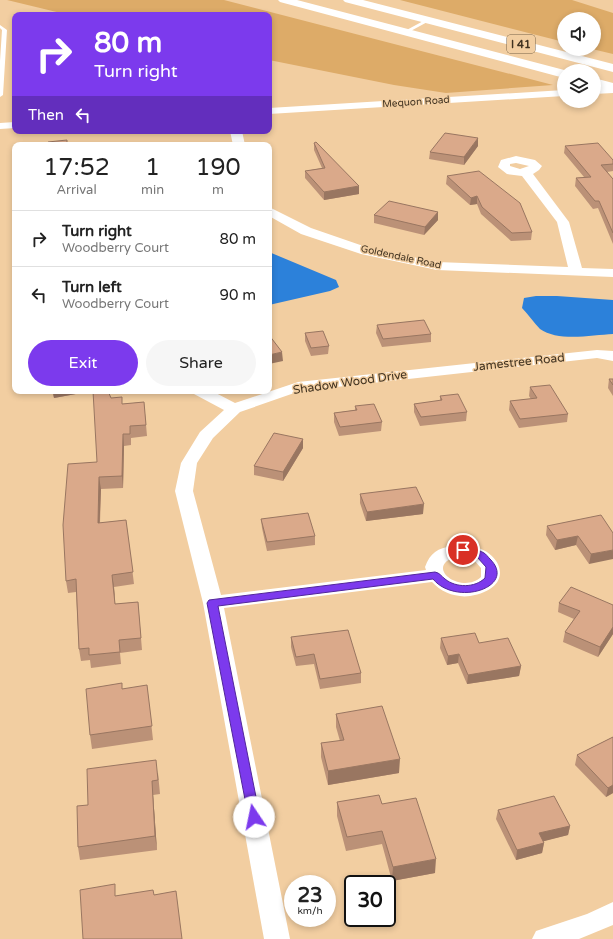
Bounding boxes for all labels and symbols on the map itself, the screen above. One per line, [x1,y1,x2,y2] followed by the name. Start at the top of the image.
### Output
[507,35,535,53] road number: I 41
[382,94,450,110] street label: Mequon Road
[360,243,442,271] street label: Goldendale Road
[473,350,565,374] street label: Jamestree Road
[292,367,408,397] street label: Shadow Wood Drive
[446,533,480,567] pin
[233,796,275,838] position arrow
[344,875,396,927] speed limit sign: 30

